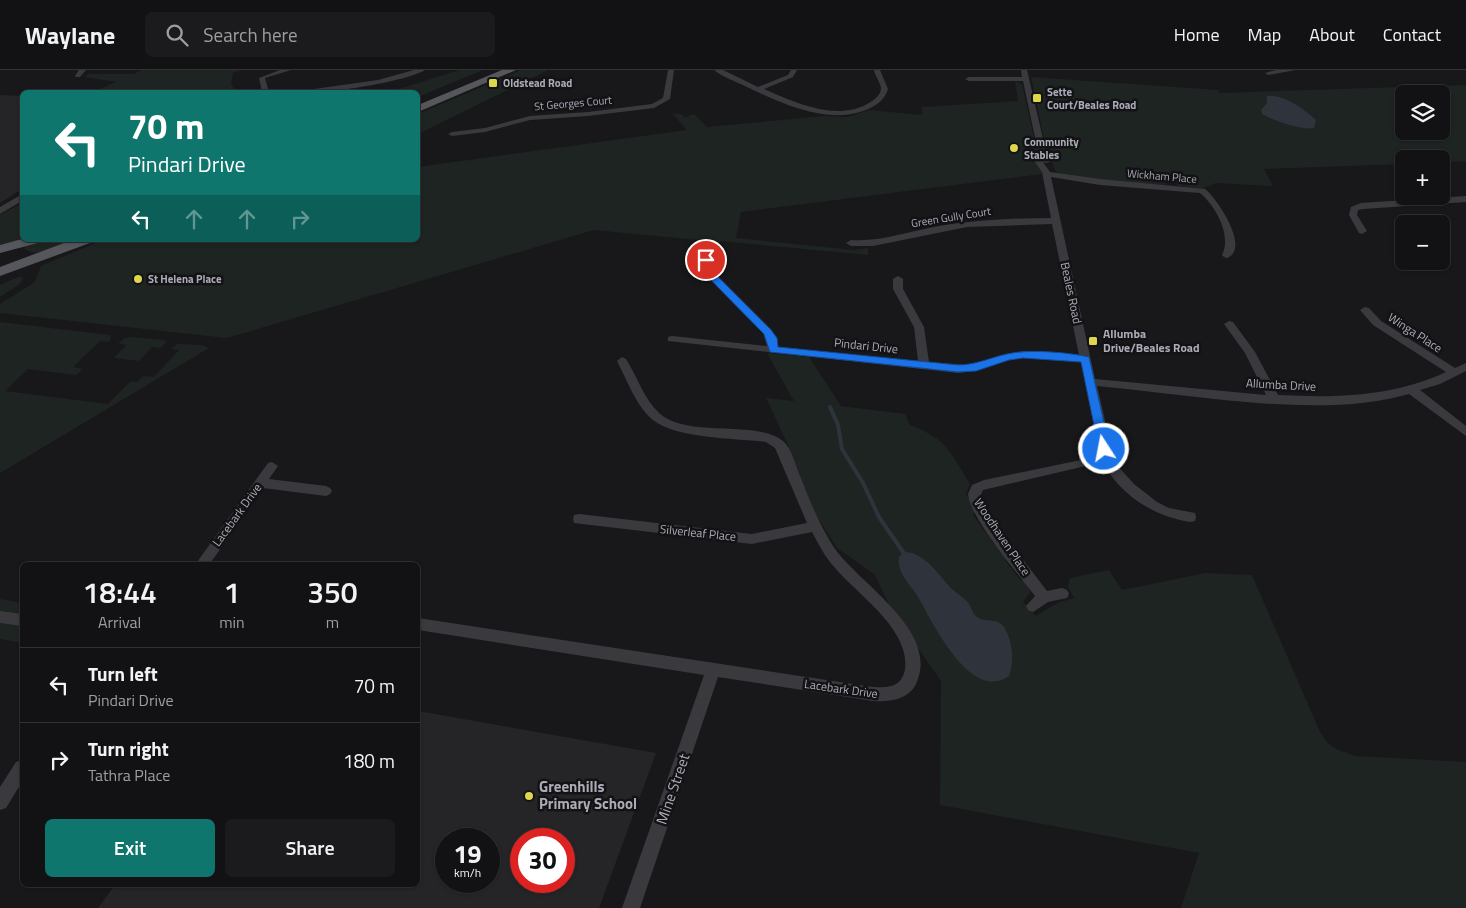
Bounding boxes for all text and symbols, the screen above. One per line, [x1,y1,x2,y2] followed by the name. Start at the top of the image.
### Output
[145,12,495,57] search box
[25,17,115,53] text: Waylane
[203,20,298,49] text: Search here
[163,21,191,49] icon: search
[1174,21,1220,48] text: Home
[1248,21,1281,48] text: Map
[1309,21,1355,48] text: About
[1383,21,1441,48] text: Contact
[503,75,572,91] place label: Oldstead Road
[487,77,499,89] marker: Oldstead Road
[1047,84,1136,113] place label: Sette Court/Beales Road
[1395,85,1450,270] map controls
[1395,85,1450,140] button: layers
[533,92,613,114] street label: St Georges Court
[1031,92,1043,104] marker: Sette Court/Beales Road
[128,99,204,153] text: 70 m
[45,110,110,175] icon: left
[1024,134,1079,163] place label: Community Stables
[1008,142,1020,154] marker: Community Stables
[128,147,246,181] text: Pindari Drive
[1395,150,1450,205] button: +
[1126,165,1198,187] street label: Wickham Place
[910,203,992,231] street label: Green Gully Court
[127,205,155,233] icon: left
[180,205,208,233] icon: ahead
[233,205,261,233] icon: ahead
[286,205,314,233] icon: right
[1395,215,1450,270] button: −
[685,239,727,281] pin
[692,246,720,274] icon: arrive
[1056,260,1087,325] street label: Beales Road
[148,271,222,287] place label: St Helena Place
[132,273,144,285] marker: St Helena Place
[1384,308,1446,357] street label: Winga Place
[1103,324,1200,357] place label: Allumba Drive/Beales Road
[833,333,899,358] street label: Pindari Drive
[1087,335,1099,347] marker: Allumba Drive/Beales Road
[1245,373,1317,396] street label: Allumba Drive
[1077,422,1129,474] position arrow
[207,479,266,550] street label: Lacebark Drive
[969,494,1035,579] street label: Woodhaven Place
[659,519,737,546] street label: Silverleaf Place
[82,569,157,615] text: 18:44
[224,569,240,615] text: 1
[307,569,358,615] text: 350
[98,610,141,634] text: Arrival
[219,610,245,634] text: min
[326,610,339,634] text: m
[88,659,158,688] text: Turn left
[45,671,73,699] icon: left
[354,671,395,700] text: 70 m
[803,674,879,703] street label: Lacebark Drive
[88,688,174,712] text: Pindari Drive
[88,734,169,763] text: Turn right
[45,746,73,774] icon: right
[343,746,395,775] text: 180 m
[650,750,696,827] street label: Mine Street
[88,763,170,787] text: Tathra Place
[539,775,637,815] place label: Greenhills Primary School
[523,790,535,802] marker: Greenhills Primary School
[45,819,215,877] button: Exit
[225,819,395,877] button: Share
[510,828,575,893] speed limit sign: 30
[453,835,482,873] text: 19
[454,863,481,882] text: km/h

